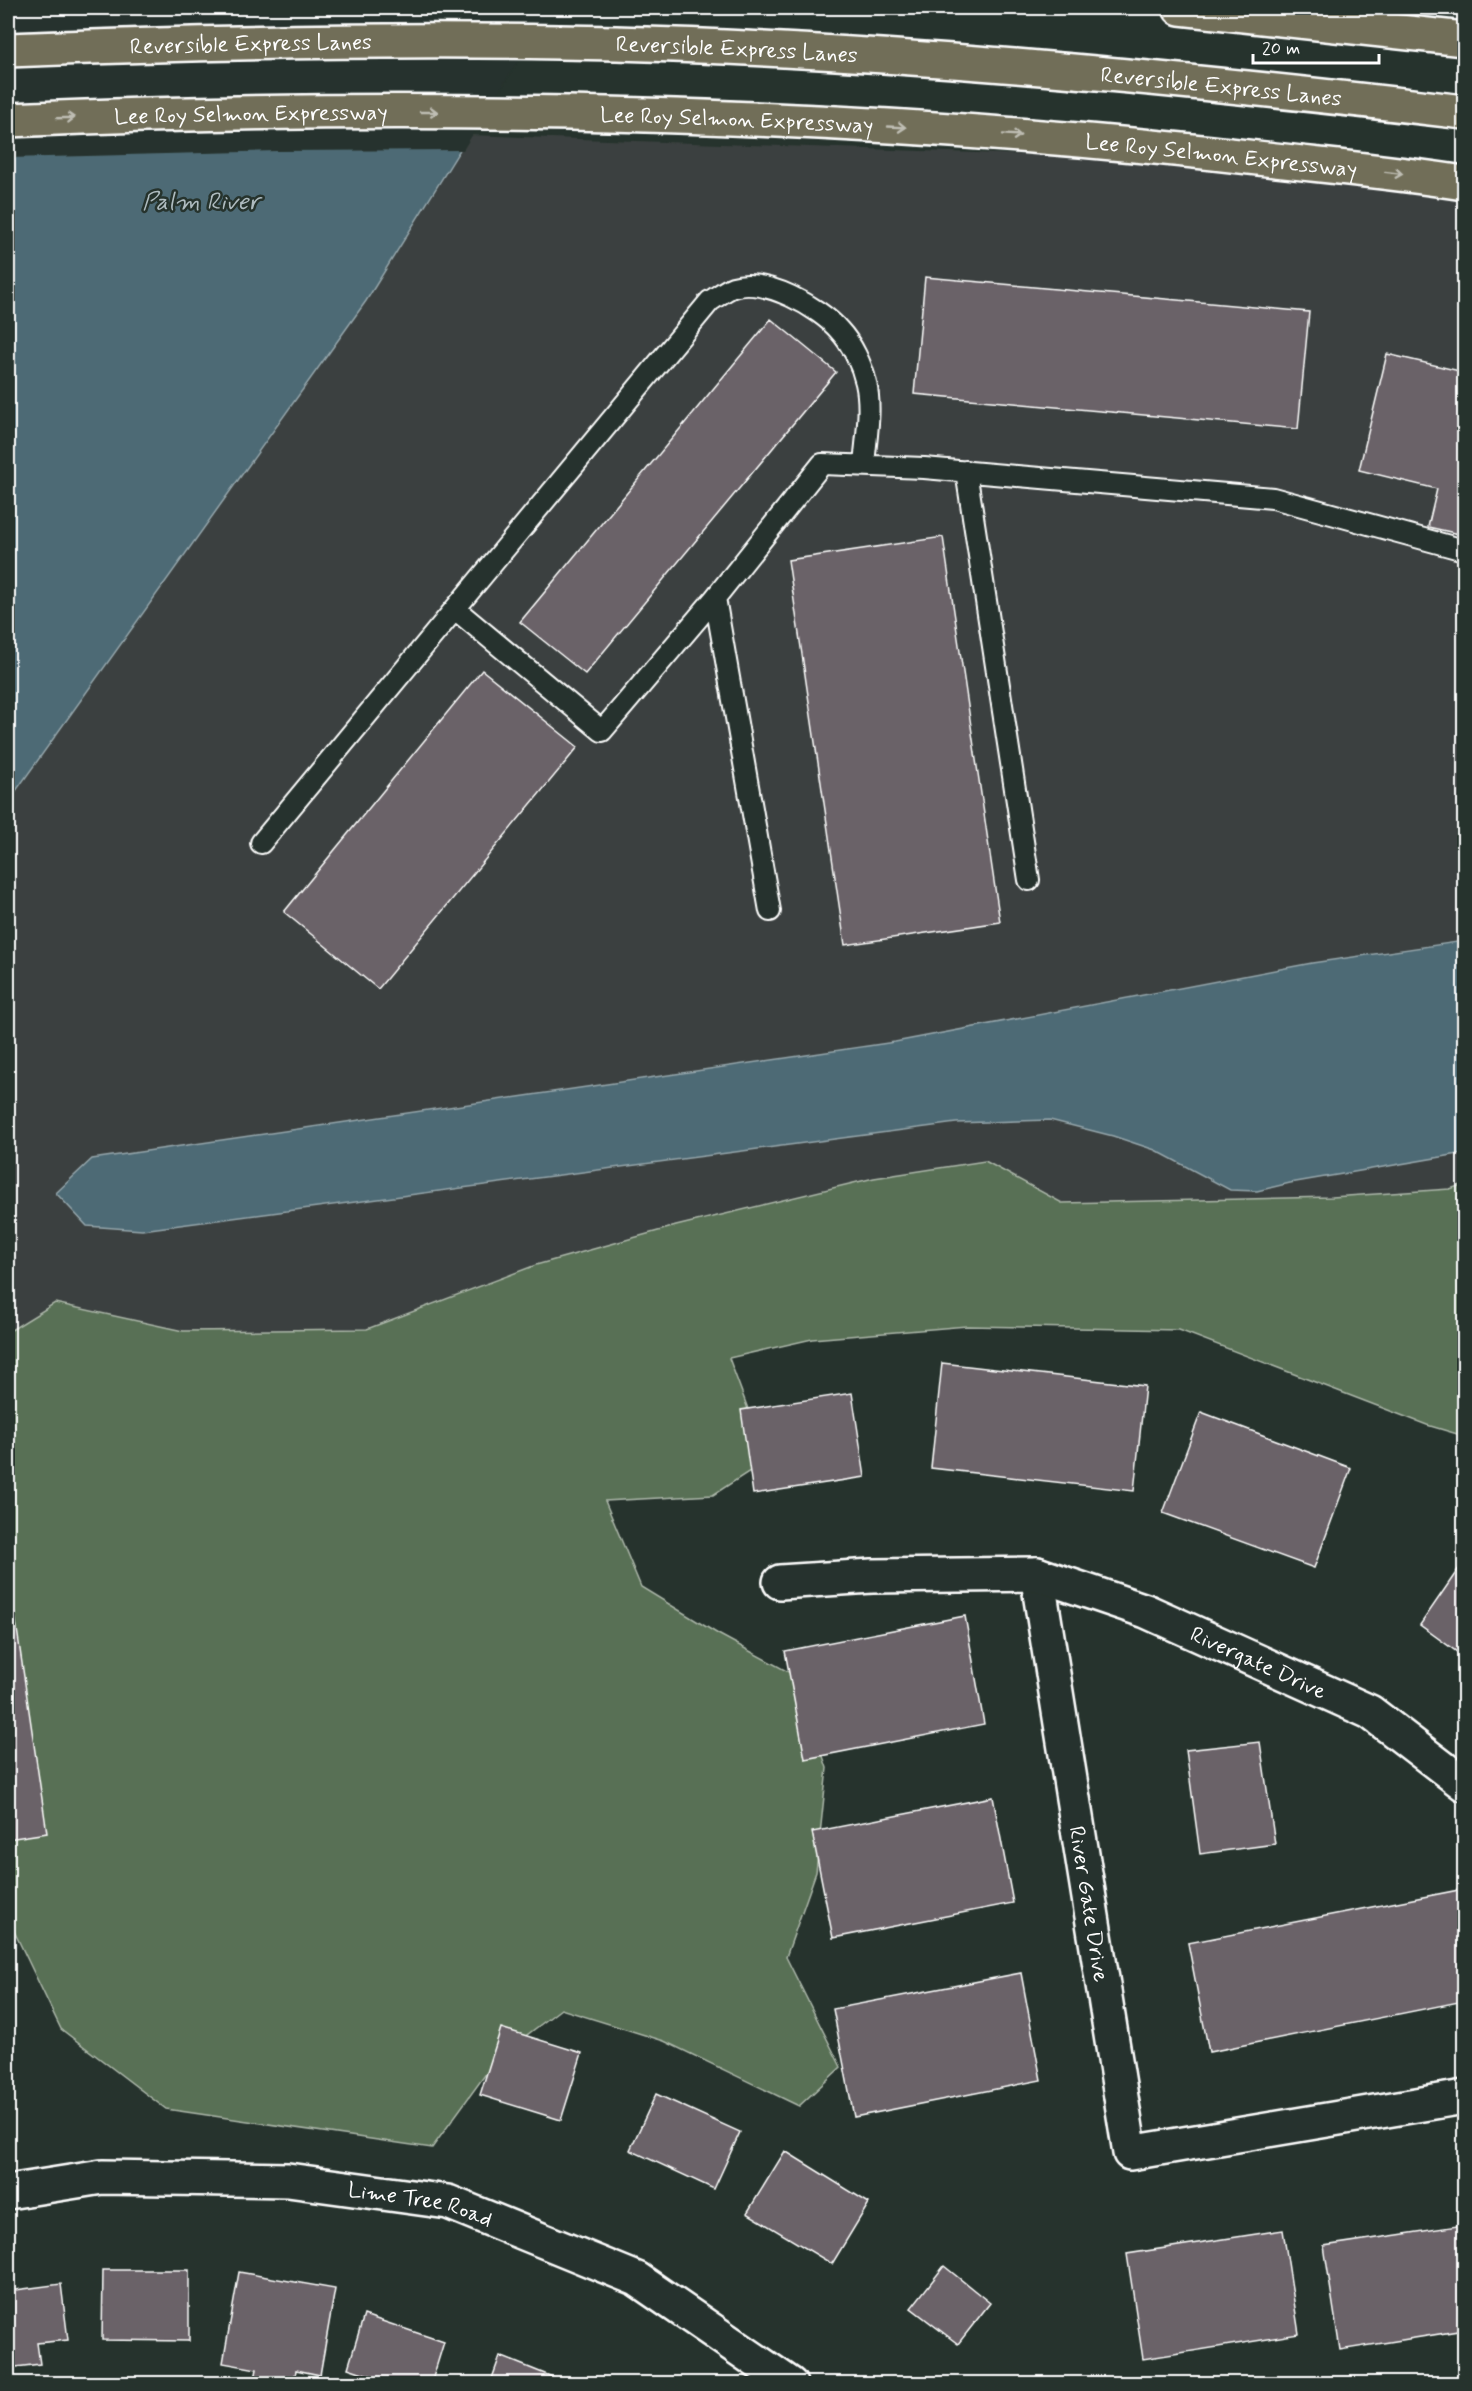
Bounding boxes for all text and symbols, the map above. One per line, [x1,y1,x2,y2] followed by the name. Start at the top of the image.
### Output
[1253,27,1379,65] scale bar
[129,29,372,62] street label: Reversible Express Lanes
[615,31,859,70] street label: Reversible Express Lanes
[1262,37,1300,61] text: 20 m
[1099,61,1343,114] street label: Reversible Express Lanes
[114,99,388,132] street label: Lee Roy Selmon Expressway
[600,102,874,141] street label: Lee Roy Selmon Expressway
[418,106,438,118] one-way arrow
[55,113,75,124] one-way arrow
[886,121,906,132] one-way arrow
[1001,129,1021,140] one-way arrow
[1084,129,1359,185] street label: Lee Roy Selmon Expressway
[1383,168,1403,179] one-way arrow
[142,187,263,218] water label: Palm River
[1185,1621,1330,1707] street label: Rivergate Drive
[1062,1824,1114,1984] street label: River Gate Drive
[346,2176,496,2235] street label: Lime Tree Road

